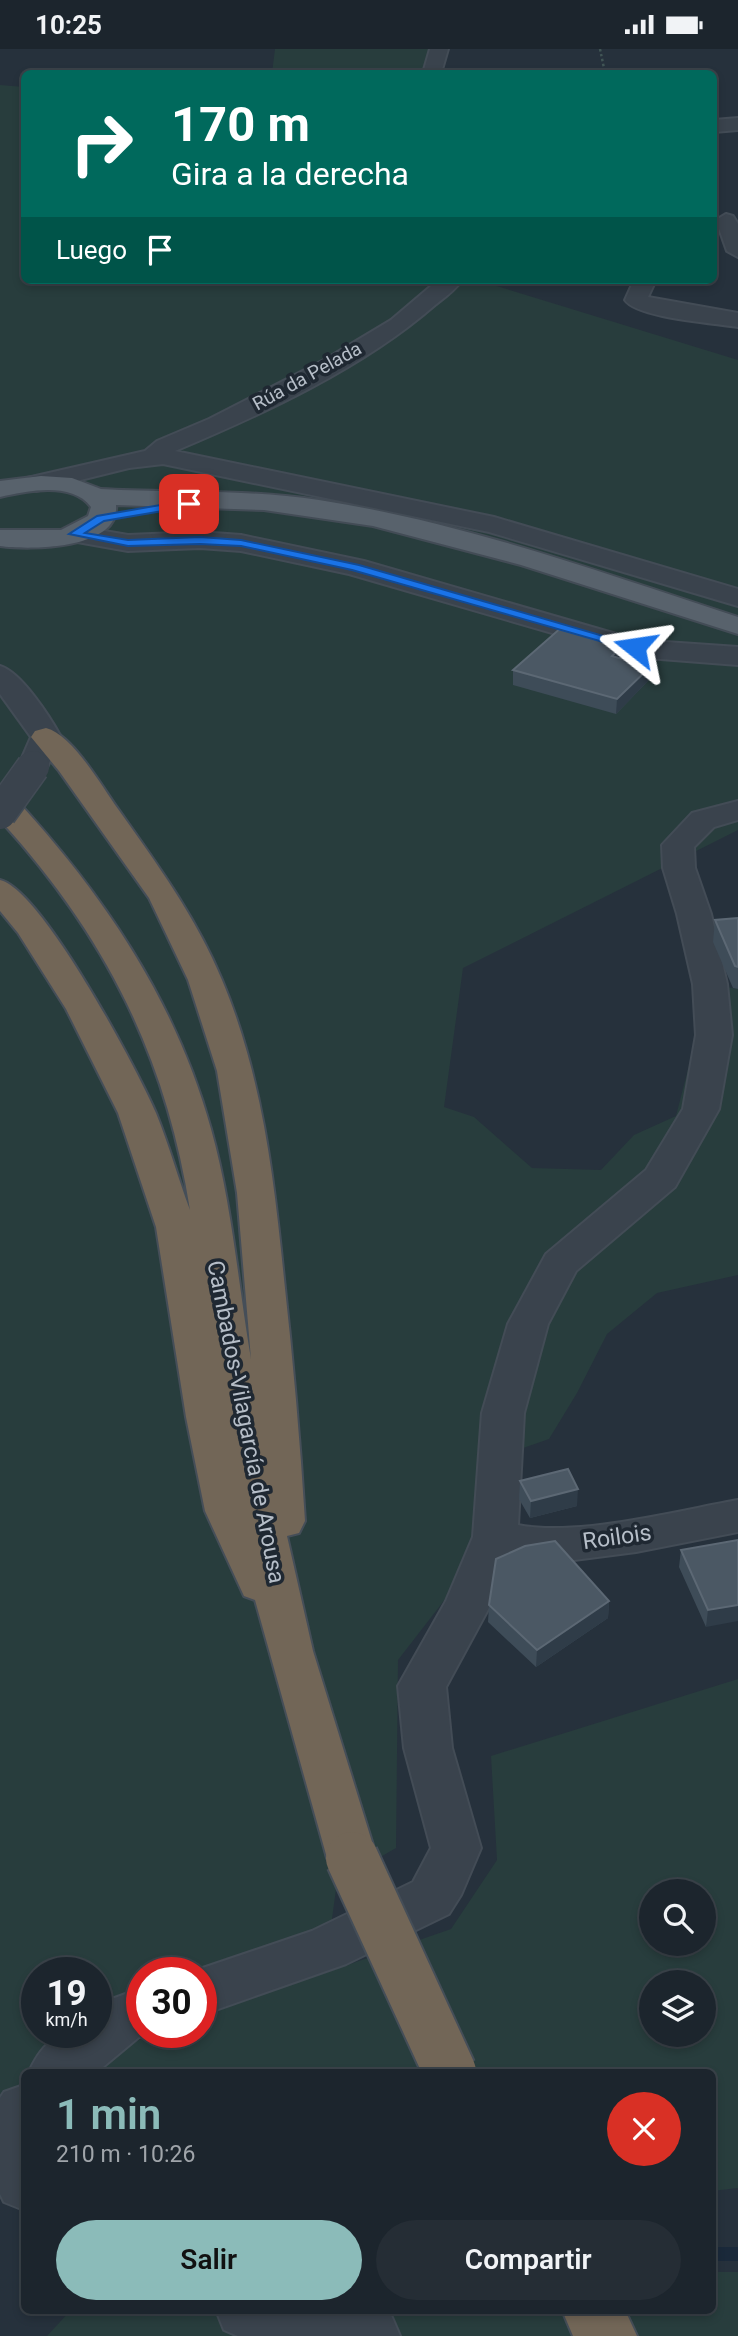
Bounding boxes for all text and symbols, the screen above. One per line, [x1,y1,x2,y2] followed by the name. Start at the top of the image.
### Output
[35,10,102,40] text: 10:25
[171,96,310,153] text: 170 m
[56,98,147,189] icon: right
[171,155,409,193] text: Gira a la derecha
[141,231,179,269] icon: arrive
[56,235,127,265] text: Luego
[249,337,365,415] street label: Rúa da Pelada
[159,474,219,534] pin
[170,485,208,523] icon: arrive
[598,610,672,684] position arrow
[201,1258,291,1586] street label: Cambados-Vilagarcía de Arousa
[581,1519,653,1555] street label: Roilois
[639,1879,716,2047] map controls
[639,1879,716,1956] button: search
[126,1957,217,2048] speed limit sign: 30
[639,1970,716,2047] button: layers
[46,1973,87,2014] text: 19
[45,2009,88,2030] text: km/h
[56,2090,161,2139] text: 1 min
[607,2092,681,2166] button: close
[56,2141,195,2168] text: 210 m · 10:26
[56,2220,362,2300] button: Salir
[376,2220,681,2300] button: Compartir

